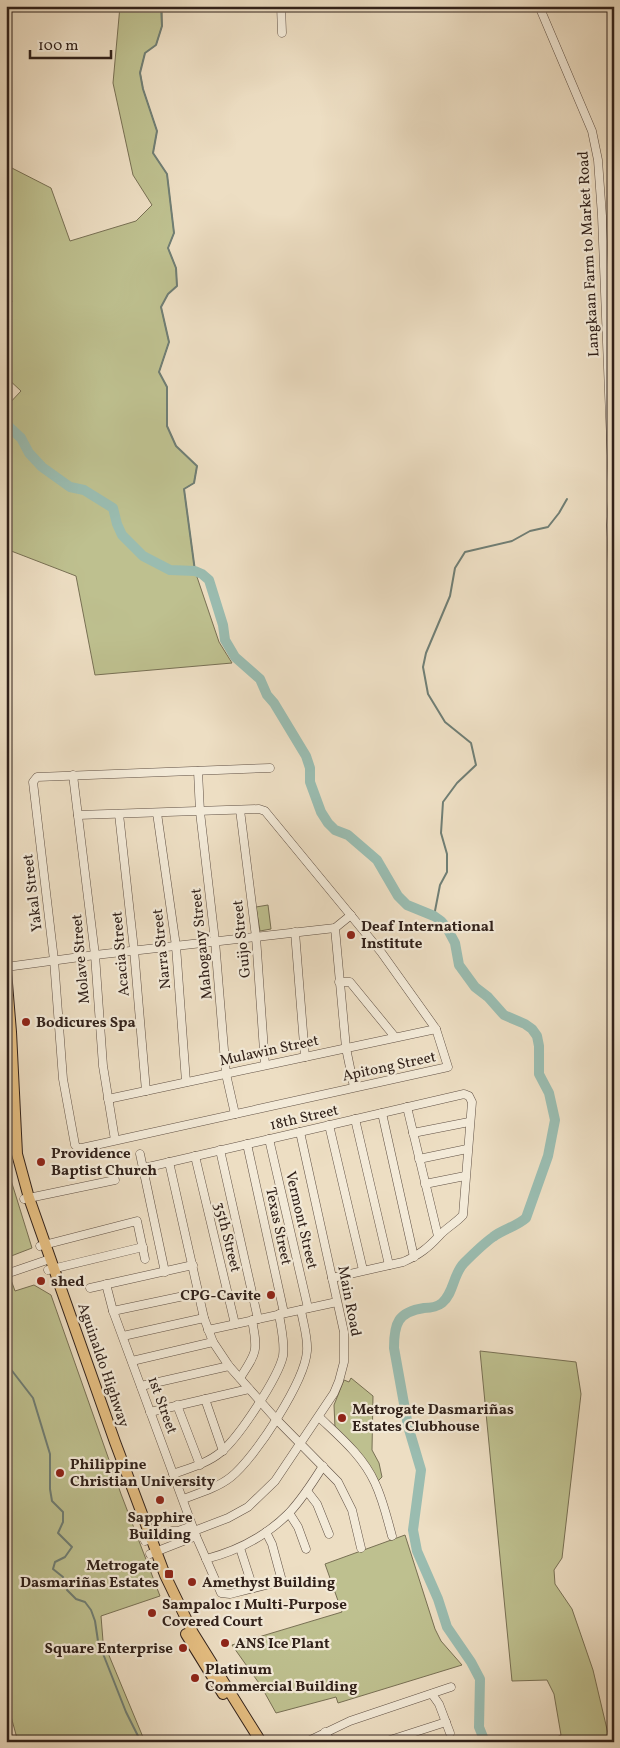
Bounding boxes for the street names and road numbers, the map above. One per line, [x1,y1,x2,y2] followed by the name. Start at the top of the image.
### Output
[574,150,605,357] street label: Langkaan Farm to Market Road
[18,853,49,933] street label: Yakal Street
[186,887,219,1001] street label: Mahogany Street
[228,899,257,979] street label: Guijo Street
[148,907,177,990] street label: Narra Street
[107,910,136,997] street label: Acacia Street
[67,913,96,1005] street label: Molave Street
[218,1031,321,1072] street label: Mulawin Street
[341,1047,438,1088] street label: Apitong Street
[268,1100,341,1137] street label: 18th Street
[279,1169,322,1271] street label: Vermont Street
[259,1186,296,1267] street label: Texas Street
[208,1200,245,1275] street label: 35th Street
[331,1264,366,1339] street label: Main Road
[71,1301,134,1430] street label: Aguinaldo Highway
[141,1374,182,1437] street label: 1st Street

